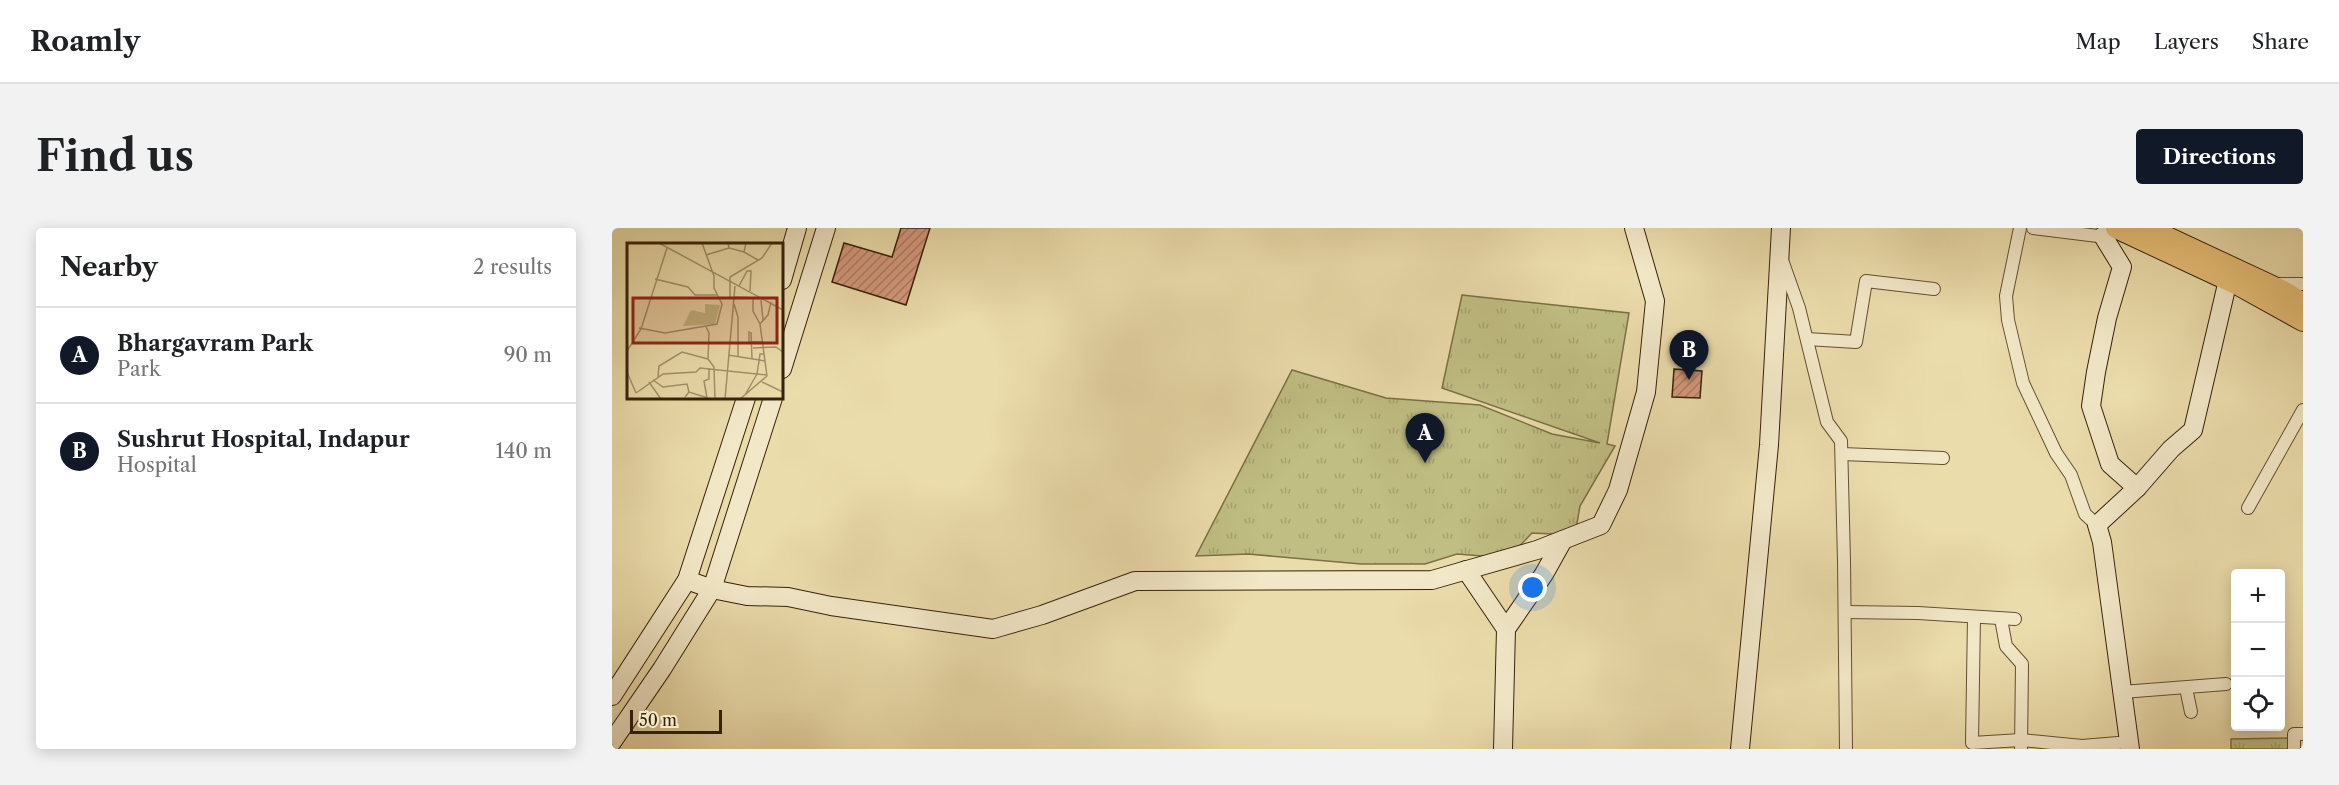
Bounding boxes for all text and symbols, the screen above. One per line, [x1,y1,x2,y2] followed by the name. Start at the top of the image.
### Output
[30,24,140,58] text: Roamly
[2076,29,2121,54] text: Map
[2154,29,2219,54] text: Layers
[2252,29,2309,54] text: Share
[2136,129,2303,184] button: Directions
[36,130,194,182] text: Find us
[627,243,783,399] inset map
[60,251,158,283] text: Nearby
[473,255,552,279] text: 2 results
[117,330,313,357] text: Bhargavram Park
[1670,330,1708,380] pin: B
[72,343,87,367] text: A
[504,343,552,367] text: 90 m
[117,357,160,381] text: Park
[1406,414,1444,463] pin: A
[117,426,410,453] text: Sushrut Hospital, Indapur
[72,439,87,463] text: B
[495,439,552,463] text: 140 m
[117,453,197,477] text: Hospital
[2231,569,2285,731] map controls
[2231,569,2285,623] button: +
[1518,573,1547,602] your location
[2231,623,2285,677] button: −
[2231,677,2285,731] button: locate
[630,707,722,735] scale bar
[639,710,677,730] text: 50 m

